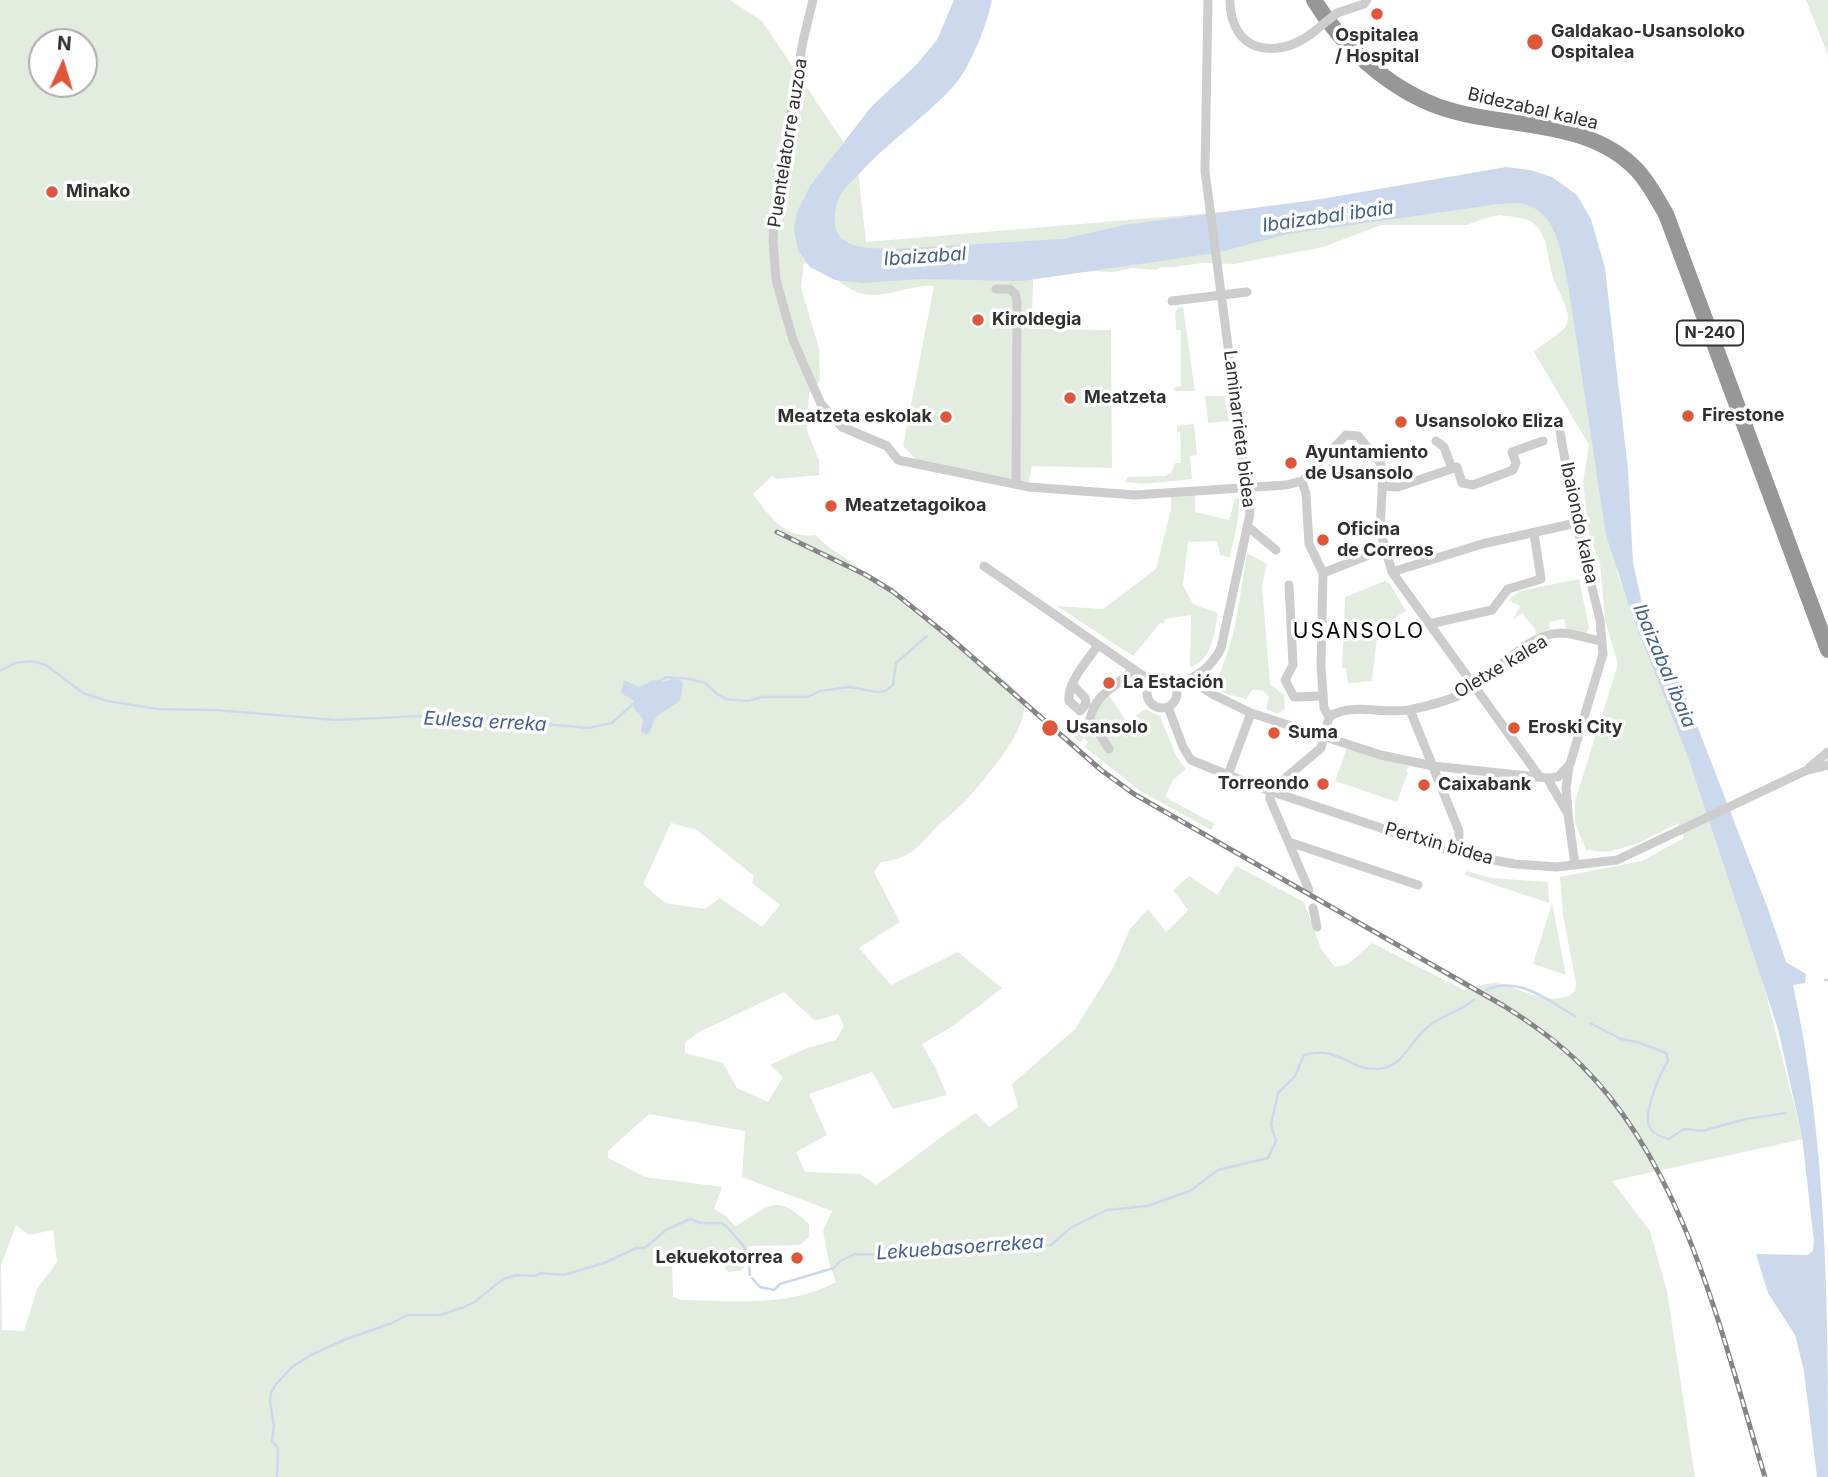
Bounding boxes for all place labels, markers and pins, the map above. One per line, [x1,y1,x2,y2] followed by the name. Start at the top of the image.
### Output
[1369,6,1385,22] marker: Ospitalea / Hospital
[1551,21,1745,64] place label: Galdakao-Usansoloko Ospitalea
[1335,25,1419,68] place label: Ospitalea / Hospital
[1525,32,1545,52] marker: Galdakao-Usansoloko Ospitalea
[66,181,130,203] place label: Minako
[44,184,60,200] marker: Minako
[992,309,1082,331] place label: Kiroldegia
[970,312,986,328] marker: Kiroldegia
[1084,387,1167,409] place label: Meatzeta
[1062,390,1078,406] marker: Meatzeta
[1702,405,1785,427] place label: Firestone
[778,406,932,428] place label: Meatzeta eskolak
[1680,408,1696,424] marker: Firestone
[938,409,954,425] marker: Meatzeta eskolak
[1415,411,1564,433] place label: Usansoloko Eliza
[1393,414,1409,430] marker: Usansoloko Eliza
[1305,442,1428,484] place label: Ayuntamiento de Usansolo
[1283,455,1299,471] marker: Ayuntamiento de Usansolo
[845,495,987,517] place label: Meatzetagoikoa
[823,498,839,514] marker: Meatzetagoikoa
[1337,519,1434,562] place label: Oficina de Correos
[1315,532,1331,548] marker: Oficina de Correos
[1123,672,1224,694] place label: La Estación
[1101,675,1117,691] marker: La Estación
[1066,717,1148,739] place label: Usansolo
[1528,717,1623,739] place label: Eroski City
[1040,718,1060,738] marker: Usansolo
[1506,720,1522,736] marker: Eroski City
[1288,722,1338,744] place label: Suma
[1266,725,1282,741] marker: Suma
[1218,773,1309,795] place label: Torreondo
[1438,774,1531,796] place label: Caixabank
[1315,776,1331,792] marker: Torreondo
[1416,777,1432,793] marker: Caixabank
[655,1247,783,1269] place label: Lekuekotorrea
[789,1250,805,1266] marker: Lekuekotorrea

